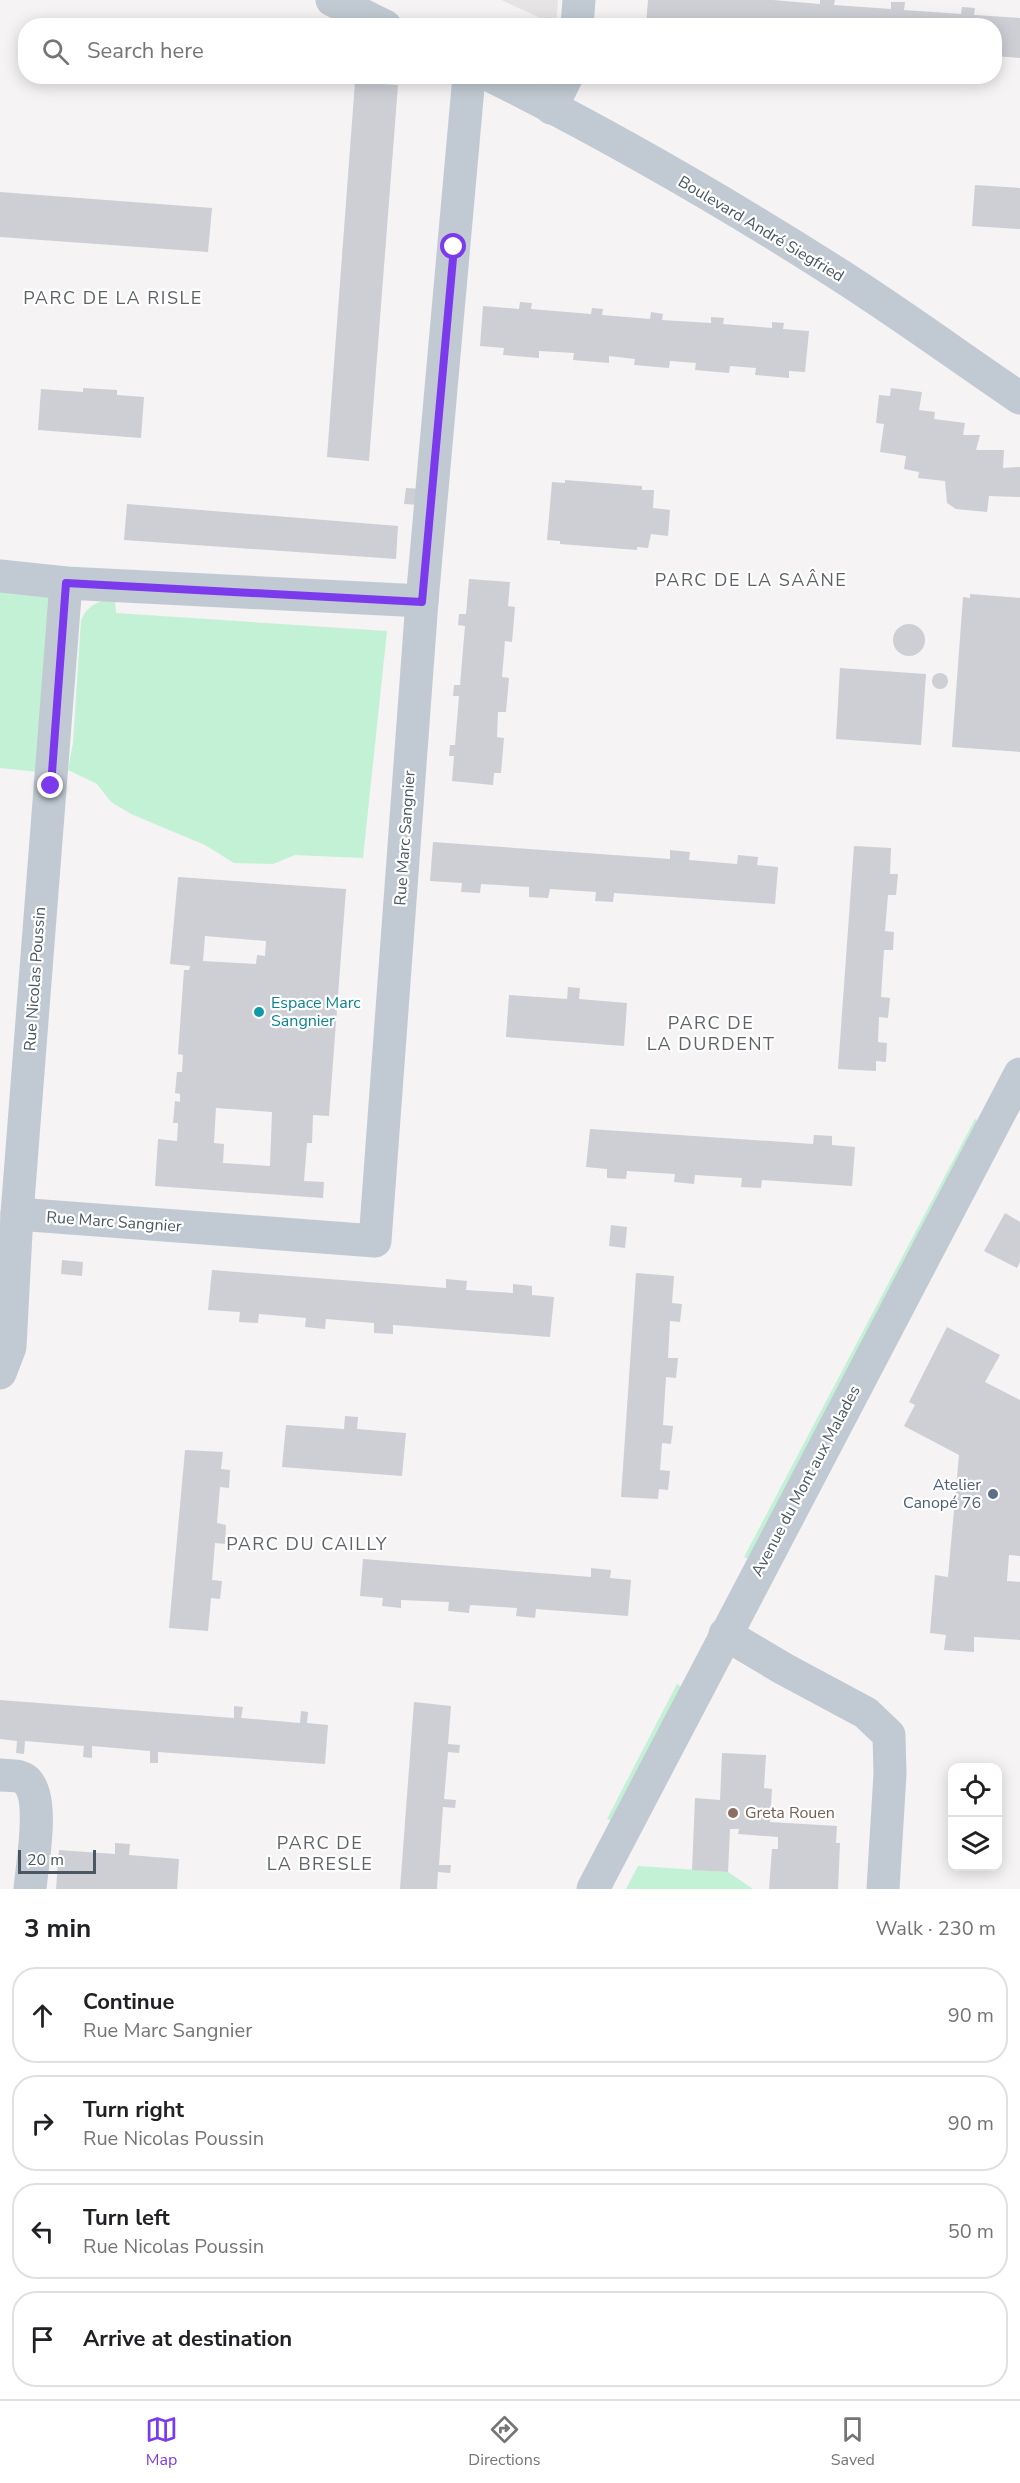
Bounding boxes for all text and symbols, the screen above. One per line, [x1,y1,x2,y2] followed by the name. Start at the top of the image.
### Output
[18,18,1002,84] search box
[39,35,72,68] icon: search
[87,36,204,66] text: Search here
[674,171,848,287] street label: Boulevard André Siegfried
[440,233,466,259] route start
[23,286,203,310] district label: PARC DE LA RISLE
[655,568,847,592] district label: PARC DE LA SAÂNE
[389,769,421,906] street label: Rue Marc Sangnier
[37,772,63,798] route end
[19,906,51,1052] street label: Rue Nicolas Poussin
[271,992,361,1032] place label: Espace Marc Sangnier
[252,1005,266,1019] marker: Espace Marc Sangnier
[647,1011,775,1056] district label: PARC DE LA DURDENT
[46,1206,183,1238] street label: Rue Marc Sangnier
[746,1382,866,1580] street label: Avenue du Mont aux Malades
[903,1474,981,1514] place label: Atelier Canopé 76
[986,1487,1000,1501] marker: Atelier Canopé 76
[226,1532,388,1556] district label: PARC DU CAILLY
[948,1763,1002,1871] map controls
[948,1763,1002,1817] button: locate
[745,1802,835,1824] place label: Greta Rouen
[726,1806,740,1820] marker: Greta Rouen
[948,1817,1002,1871] button: layers
[267,1831,373,1876] district label: PARC DE LA BRESLE
[18,1847,96,1874] scale bar
[27,1849,64,1871] text: 20 m
[24,1911,91,1946] text: 3 min
[876,1915,996,1942] text: Walk · 230 m
[83,1987,174,2017] text: Continue
[26,1999,59,2032] icon: ahead
[948,2002,994,2029] text: 90 m
[83,2017,252,2044] text: Rue Marc Sangnier
[83,2095,184,2125] text: Turn right
[26,2107,59,2140] icon: right
[948,2110,994,2137] text: 90 m
[83,2125,264,2152] text: Rue Nicolas Poussin
[83,2203,170,2233] text: Turn left
[26,2215,59,2248] icon: left
[948,2218,994,2245] text: 50 m
[83,2233,264,2260] text: Rue Nicolas Poussin
[26,2323,59,2356] icon: arrive
[83,2324,292,2354] text: Arrive at destination
[145,2413,178,2471] tab: Map
[468,2413,540,2471] tab: Directions
[831,2413,875,2471] tab: Saved

